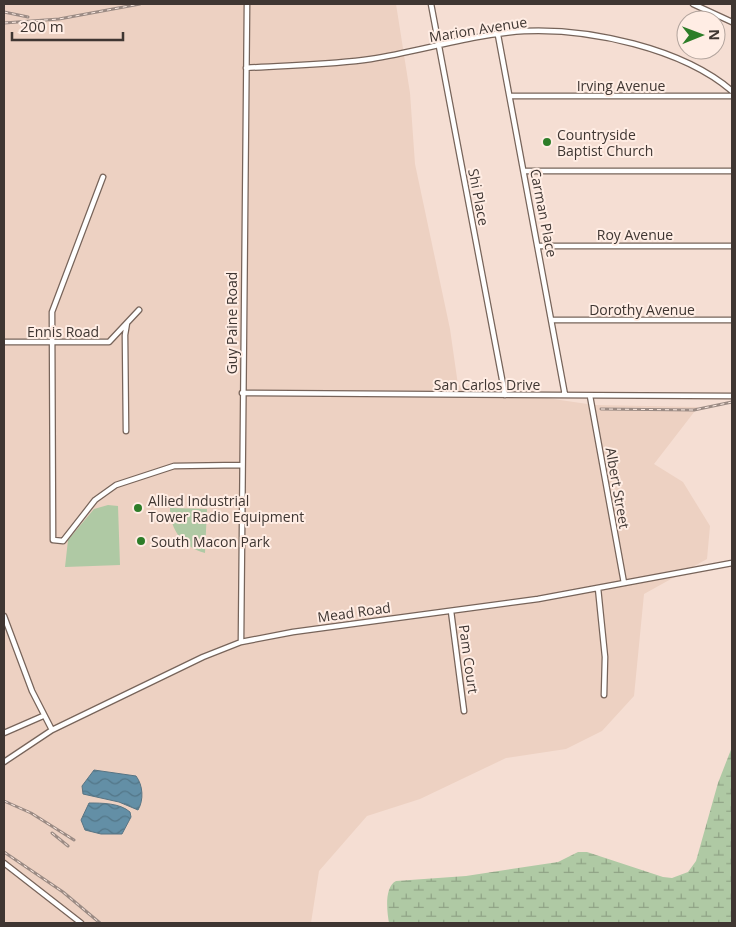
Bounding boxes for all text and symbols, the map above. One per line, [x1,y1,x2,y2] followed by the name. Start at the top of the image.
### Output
[12,10,124,42] scale bar
[676,10,726,60] north arrow
[428,12,529,46] street label: Marion Avenue
[20,16,64,36] text: 200 m
[705,29,724,41] text: N
[577,76,665,95] street label: Irving Avenue
[557,125,653,160] place label: Countryside Baptist Church
[541,136,553,148] marker: Countryside Baptist Church
[464,167,494,227] street label: Shi Place
[526,167,562,259] street label: Carman Place
[597,225,673,244] street label: Roy Avenue
[222,272,241,374] street label: Guy Paine Road
[589,300,695,319] street label: Dorothy Avenue
[27,322,99,341] street label: Ennis Road
[434,375,540,394] street label: San Carlos Drive
[602,446,634,530] street label: Albert Street
[148,491,304,526] place label: Allied Industrial Tower Radio Equipment
[132,502,144,514] marker: Allied Industrial Tower Radio Equipment
[151,532,271,551] place label: South Macon Park
[135,535,147,547] marker: South Macon Park
[316,597,392,627] street label: Mead Road
[455,623,483,695] street label: Pam Court

